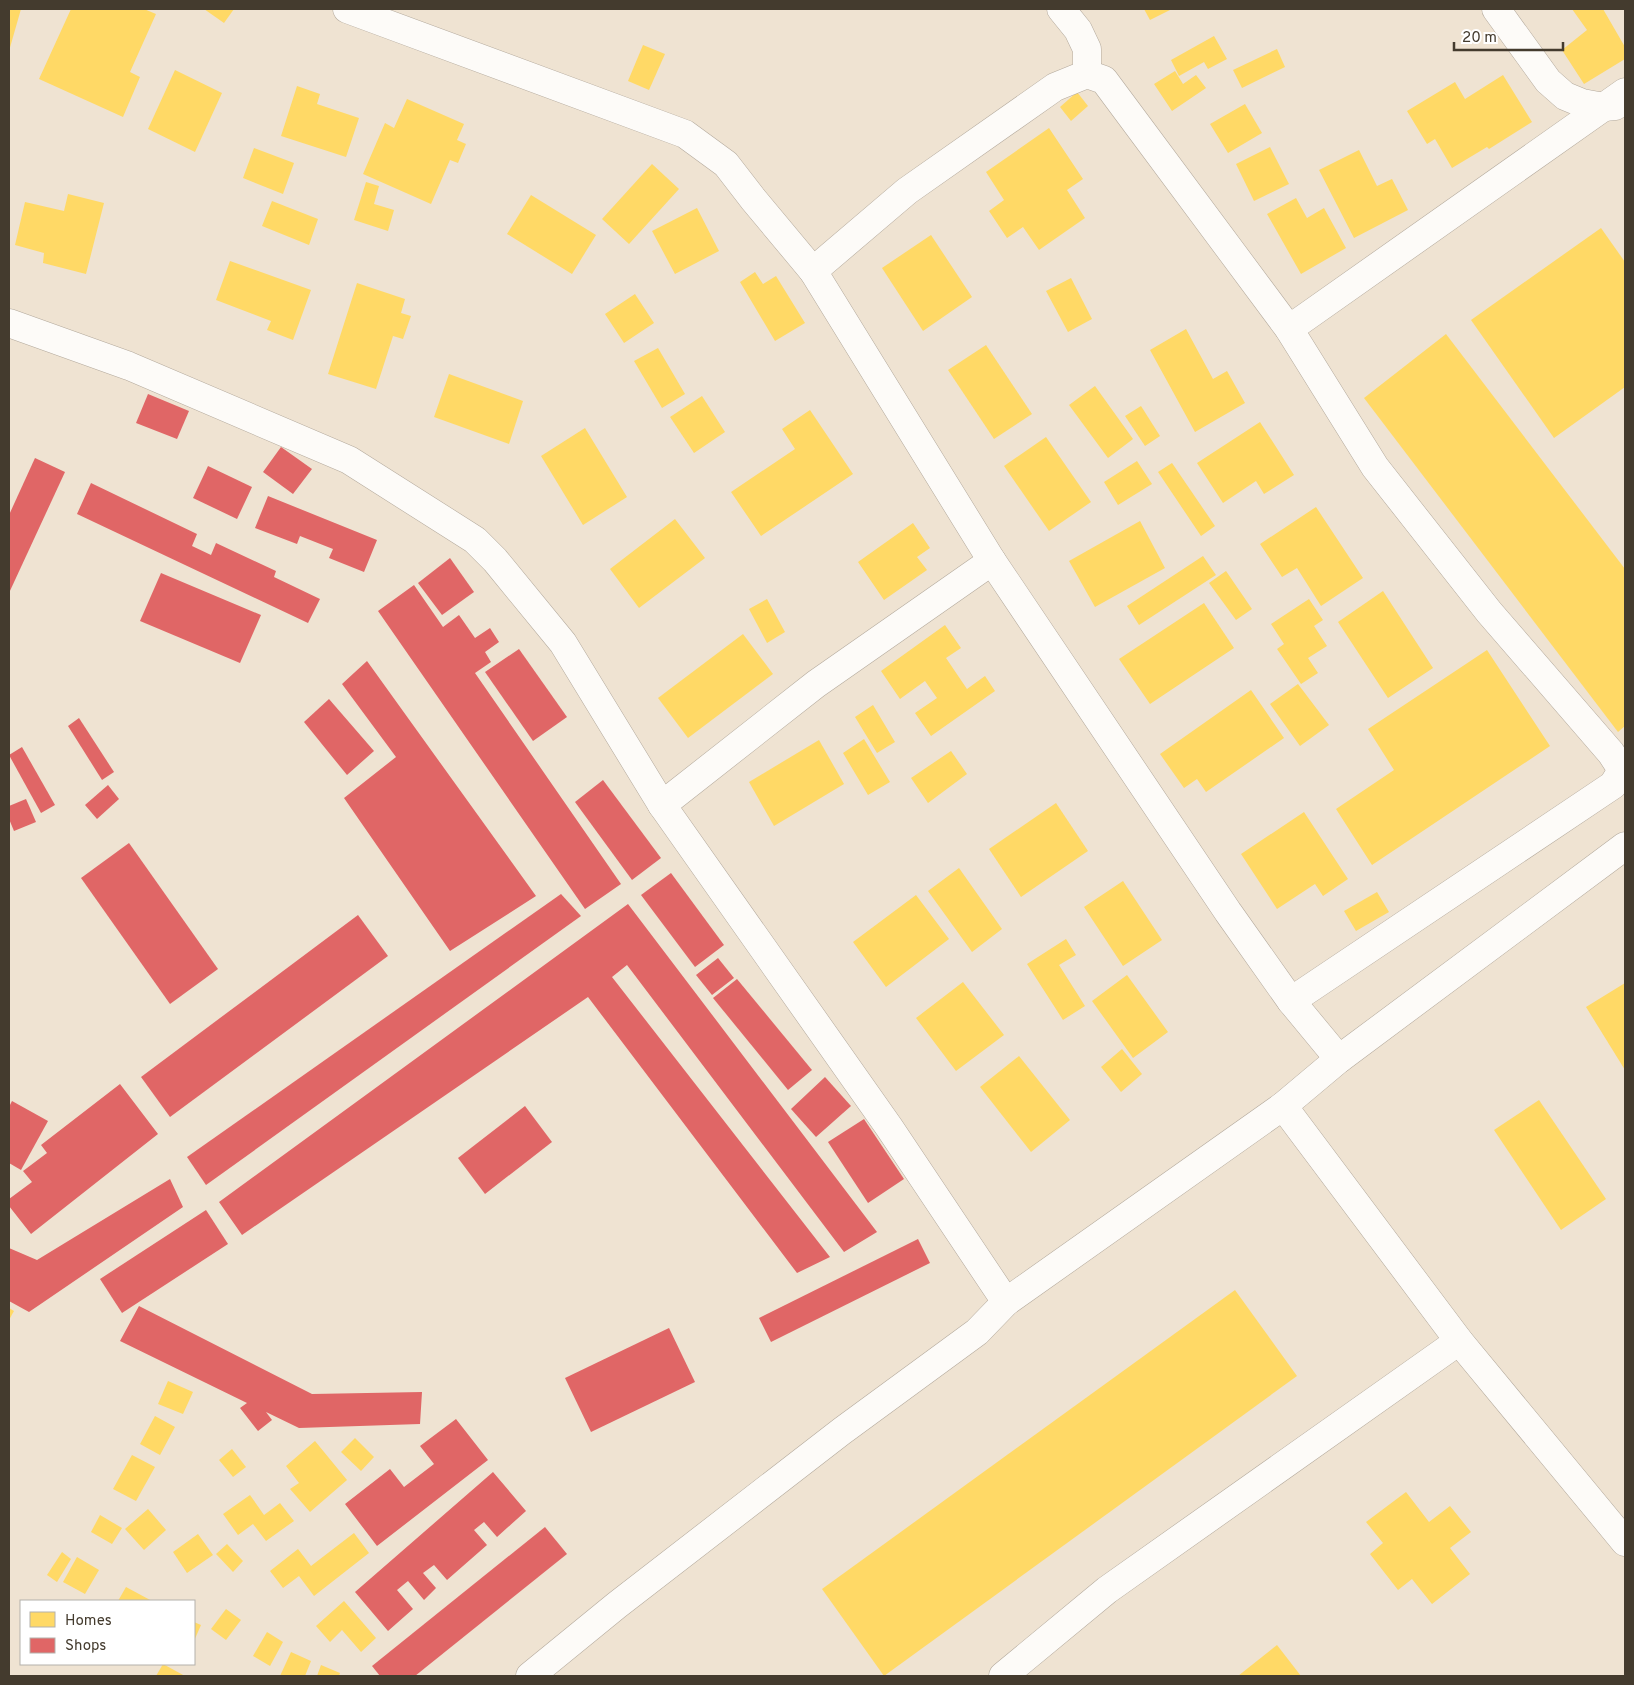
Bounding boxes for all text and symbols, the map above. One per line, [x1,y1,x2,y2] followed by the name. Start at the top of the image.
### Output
[1454,20,1563,52] scale bar
[1462,29,1497,48] text: 20 m
[20,1600,195,1665] legend
[65,1612,112,1631] text: Homes
[65,1637,106,1656] text: Shops

